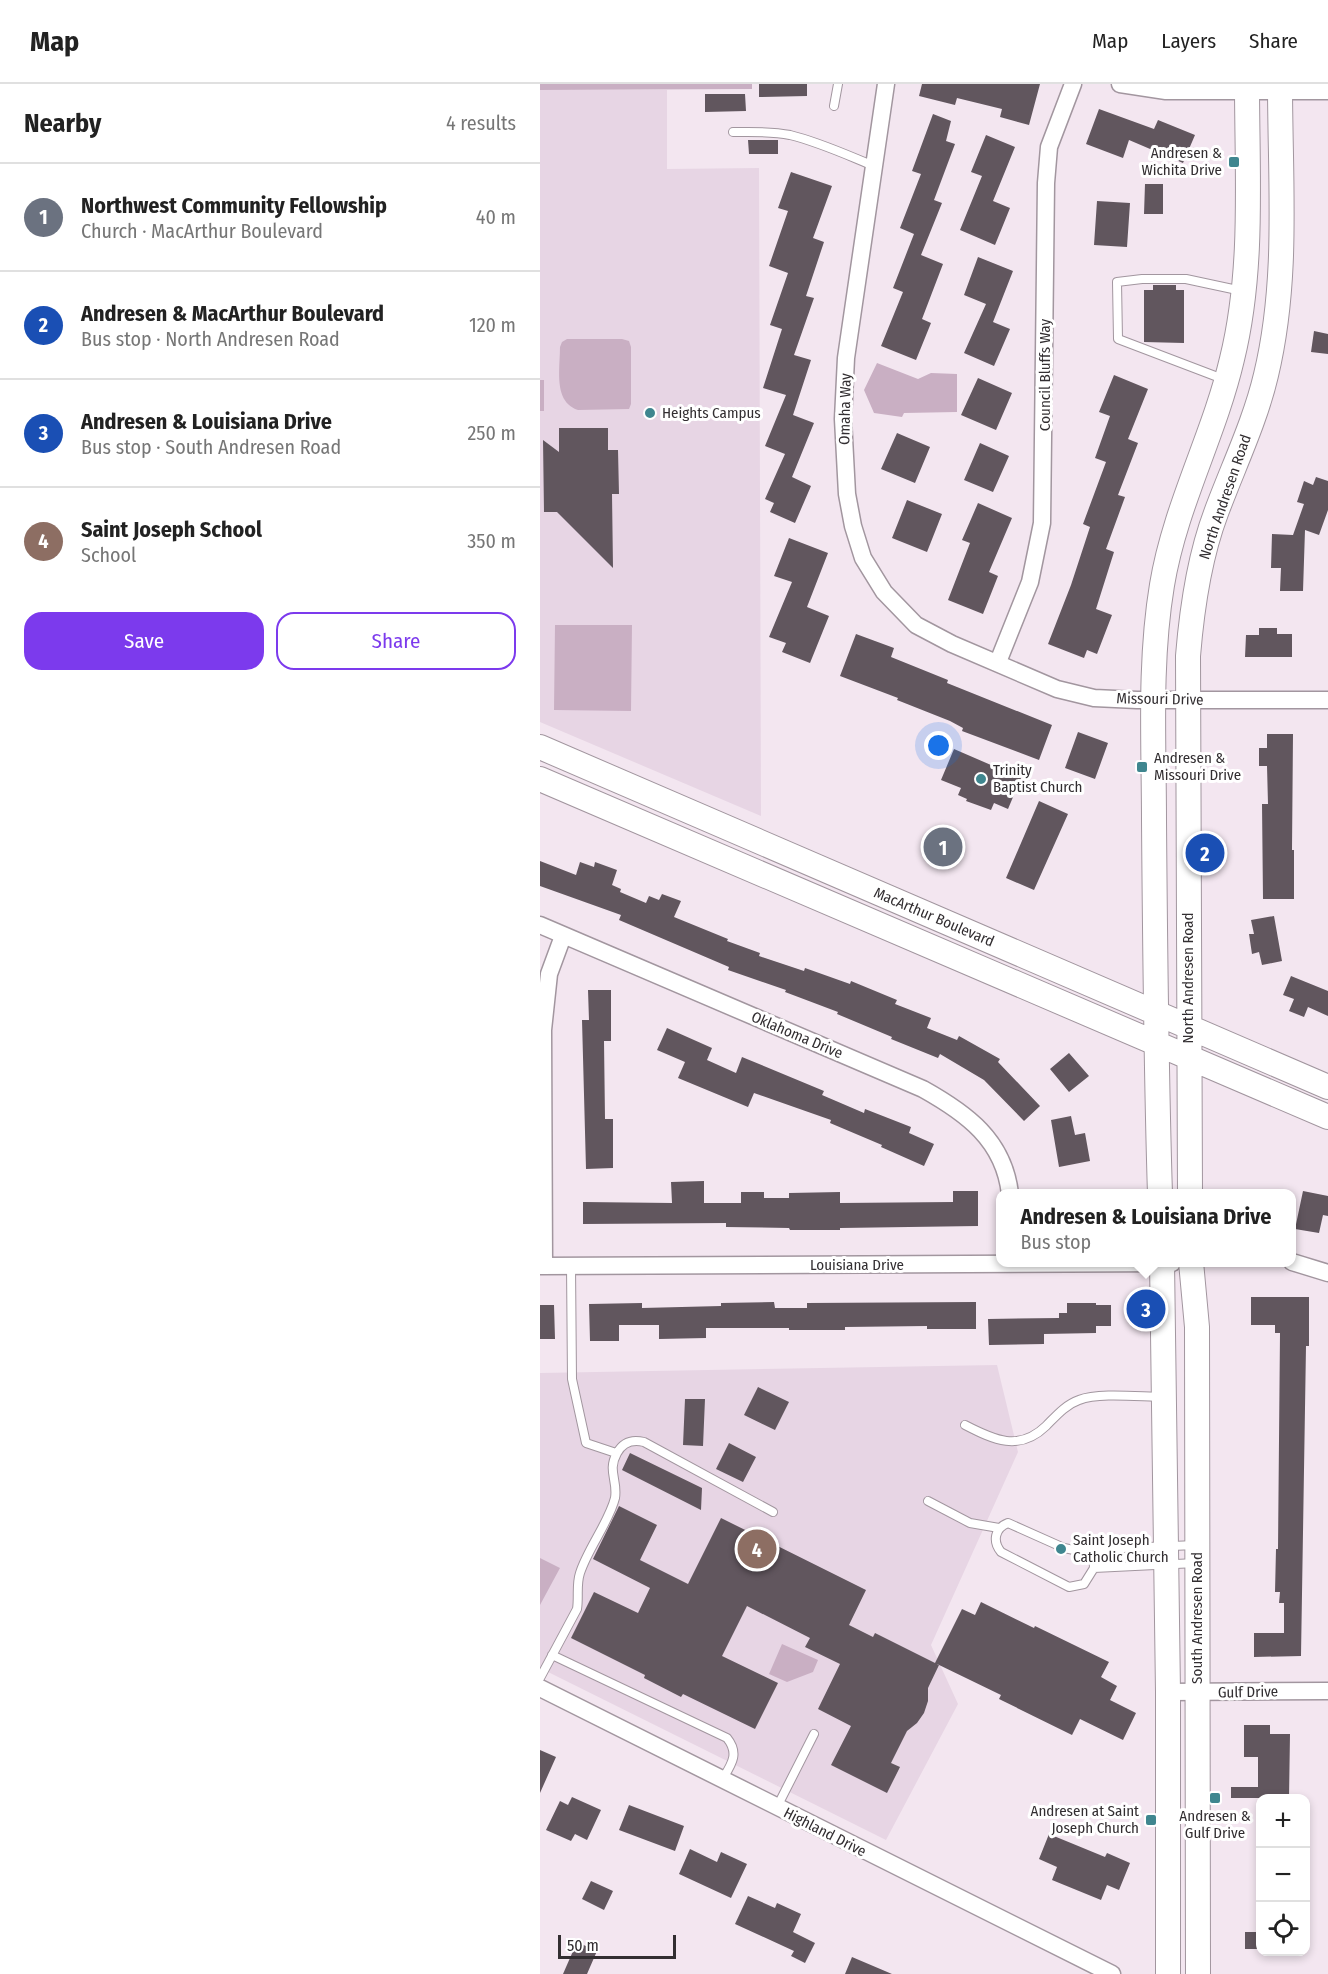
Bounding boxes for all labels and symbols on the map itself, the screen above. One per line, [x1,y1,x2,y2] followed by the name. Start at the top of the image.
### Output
[1141,144,1222,179] place label: Andresen & Wichita Drive
[1227,155,1241,169] marker: Andresen & Wichita Drive
[1036,319,1054,431] street label: Council Bluffs Way
[835,373,855,445] street label: Omaha Way
[662,404,761,422] place label: Heights Campus
[643,406,657,420] marker: Heights Campus
[1195,432,1255,562] street label: North Andresen Road
[1116,689,1204,709] street label: Missouri Drive
[924,731,953,760] your location
[1154,749,1241,784] place label: Andresen & Missouri Drive
[1135,760,1149,774] marker: Andresen & Missouri Drive
[993,761,1082,796] place label: Trinity Baptist Church
[974,772,988,786] marker: Trinity Baptist Church
[924,824,962,870] pin: 1
[1186,830,1224,876] pin: 2
[871,884,997,950] street label: MacArthur Boulevard
[1179,913,1197,1043] street label: North Andresen Road
[749,1008,845,1062] street label: Oklahoma Drive
[810,1256,904,1274] street label: Louisiana Drive
[1126,1286,1166,1332] pin: 3
[738,1526,776,1572] pin: 4
[1073,1531,1169,1566] place label: Saint Joseph Catholic Church
[1054,1542,1068,1556] marker: Saint Joseph Catholic Church
[1188,1552,1206,1684] street label: South Andresen Road
[1218,1682,1278,1702] street label: Gulf Drive
[1208,1791,1222,1805] marker: Andresen & Gulf Drive
[1031,1802,1139,1837] place label: Andresen at Saint Joseph Church
[781,1803,869,1861] street label: Highland Drive
[1179,1807,1251,1842] place label: Andresen & Gulf Drive
[1144,1813,1158,1827] marker: Andresen at Saint Joseph Church
[558,1932,676,1960] scale bar

